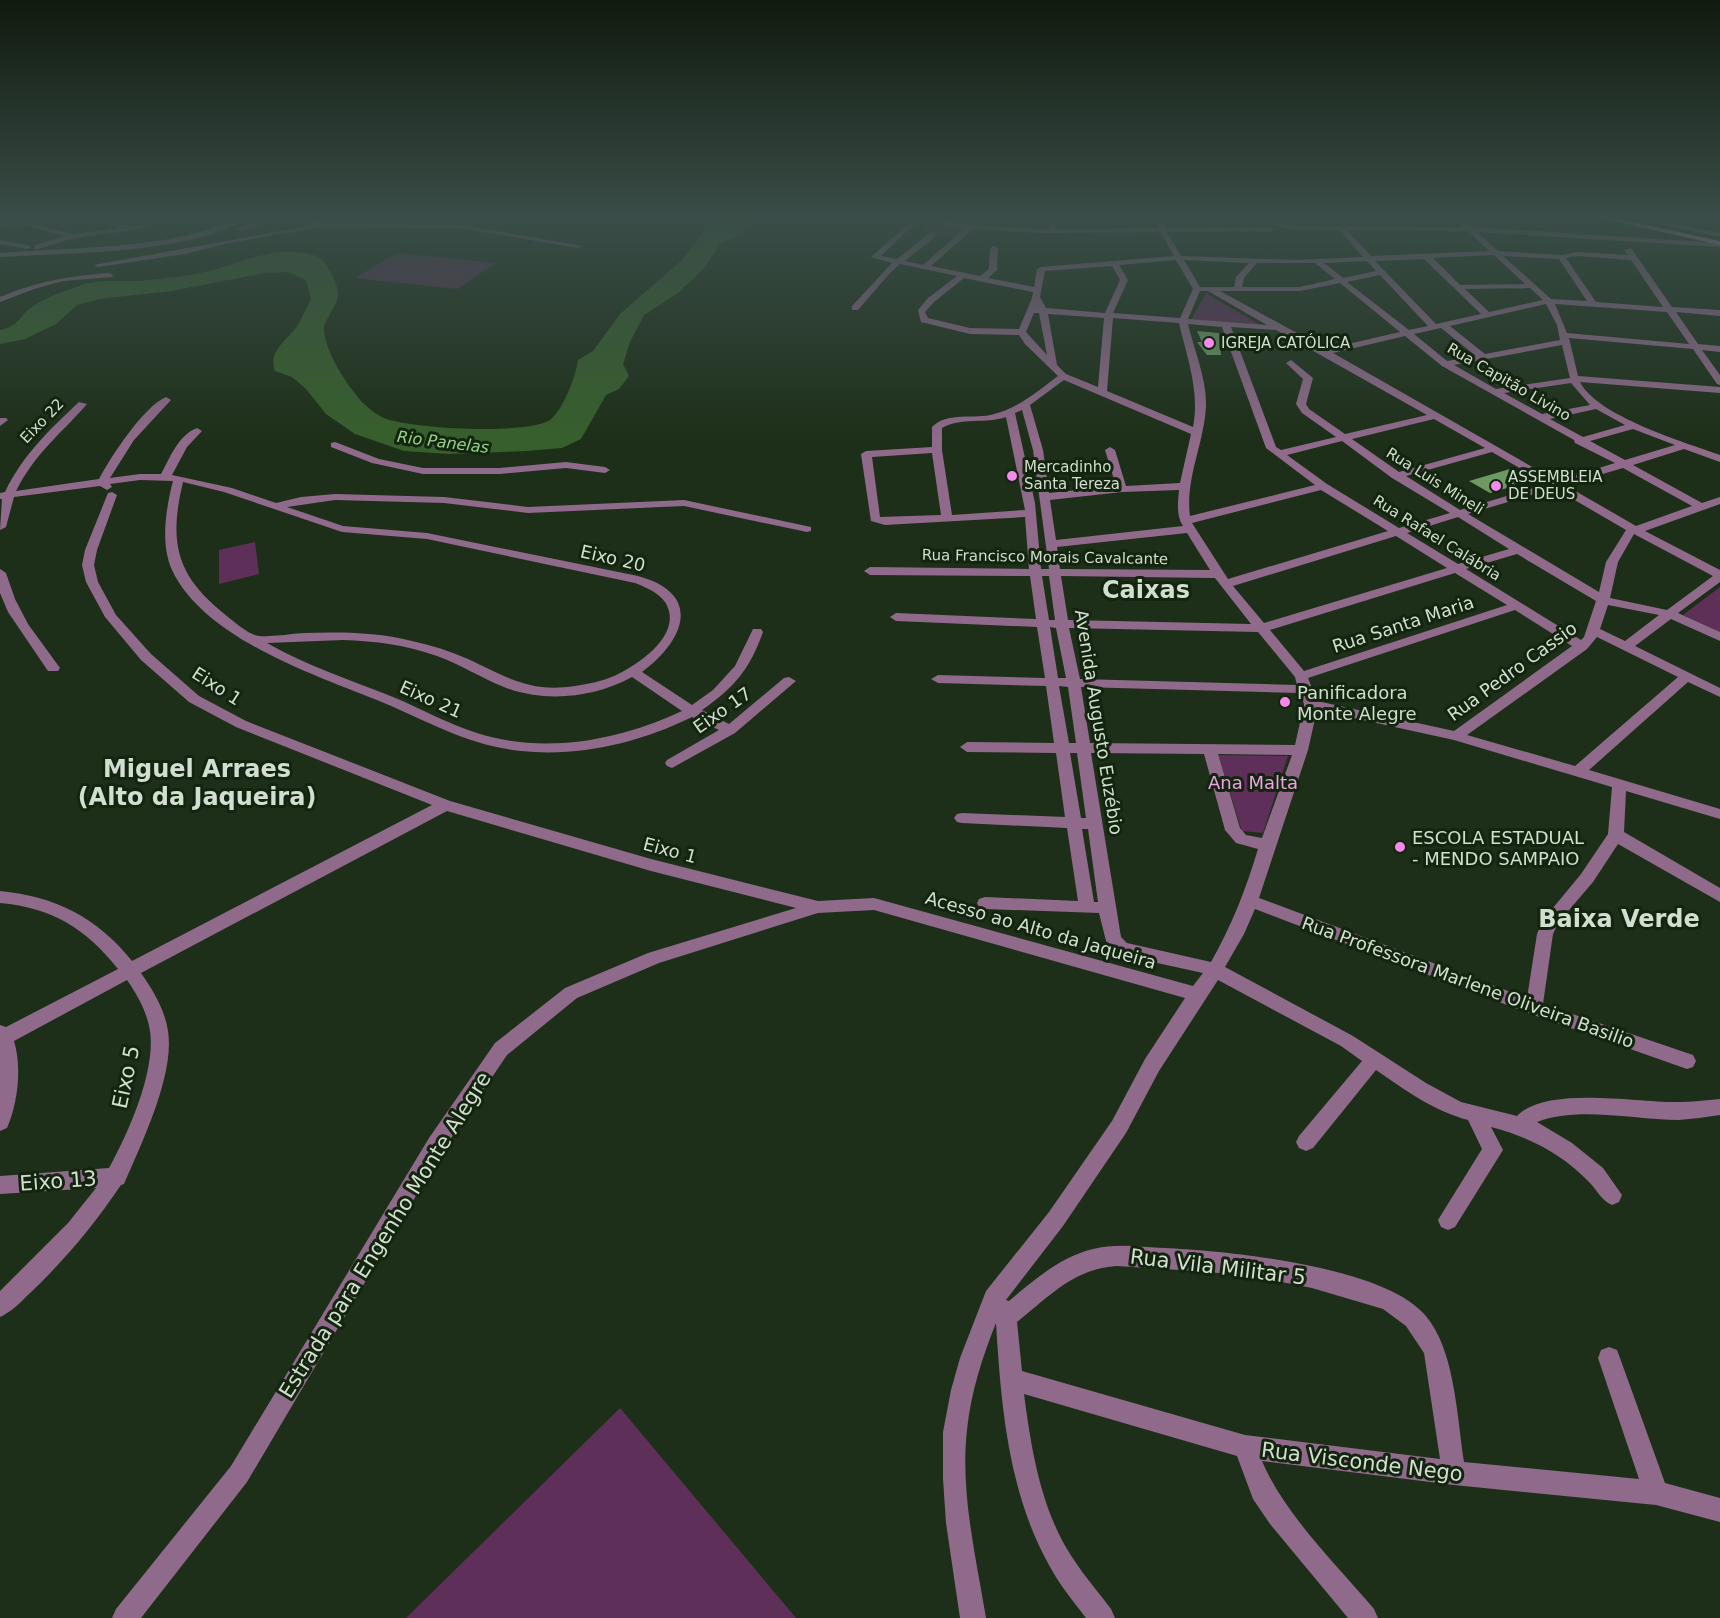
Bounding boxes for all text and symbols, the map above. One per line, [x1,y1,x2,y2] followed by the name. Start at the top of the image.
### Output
[1221,333,1351,352] place label: IGREJA CATÓLICA
[1202,336,1216,350] marker: IGREJA CATÓLICA
[1444,339,1574,425] street label: Rua Capitão Livino
[16,395,68,447] street label: Eixo 22
[396,427,490,457] water label: Rio Panelas
[1383,444,1487,518] street label: Rua Luis Mineli
[1024,458,1120,493] place label: Mercadinho Santa Tereza
[1508,468,1603,503] place label: ASSEMBLEIA DE DEUS
[1005,469,1019,483] marker: Mercadinho Santa Tereza
[1489,479,1503,493] marker: ASSEMBLEIA DE DEUS
[1370,491,1504,585] street label: Rua Rafael Calábria
[578,540,648,576] street label: Eixo 20
[922,546,1168,568] street label: Rua Francisco Morais Cavalcante
[1102,576,1190,604] district label: Caixas
[1330,591,1476,657] street label: Rua Santa Maria
[1071,608,1127,836] street label: Avenida Augusto Euzébio
[1443,617,1581,725] street label: Rua Pedro Cassio
[188,662,246,710] street label: Eixo 1
[397,676,465,722] street label: Eixo 21
[689,682,755,738] street label: Eixo 17
[1297,682,1417,724] place label: Panificadora Monte Alegre
[1278,695,1292,709] marker: Panificadora Monte Alegre
[78,755,316,811] district label: Miguel Arraes (Alto da Jaqueira)
[1208,772,1298,793] park label: Ana Malta
[1412,827,1584,869] place label: ESCOLA ESTADUAL - MENDO SAMPAIO
[641,833,699,867] street label: Eixo 1
[1393,840,1407,854] marker: ESCOLA ESTADUAL - MENDO SAMPAIO
[923,887,1159,973] street label: Acesso ao Alto da Jaqueira
[1538,905,1700,933] district label: Baixa Verde
[1299,912,1637,1052] street label: Rua Professora Marlene Oliveira Basilio
[108,1043,144,1111] street label: Eixo 5
[274,1068,496,1402] street label: Estrada para Engenho Monte Alegre
[19,1166,97,1196] street label: Eixo 13
[1129,1244,1307,1290] street label: Rua Vila Militar 5
[1260,1438,1464,1486] street label: Rua Visconde Nego

